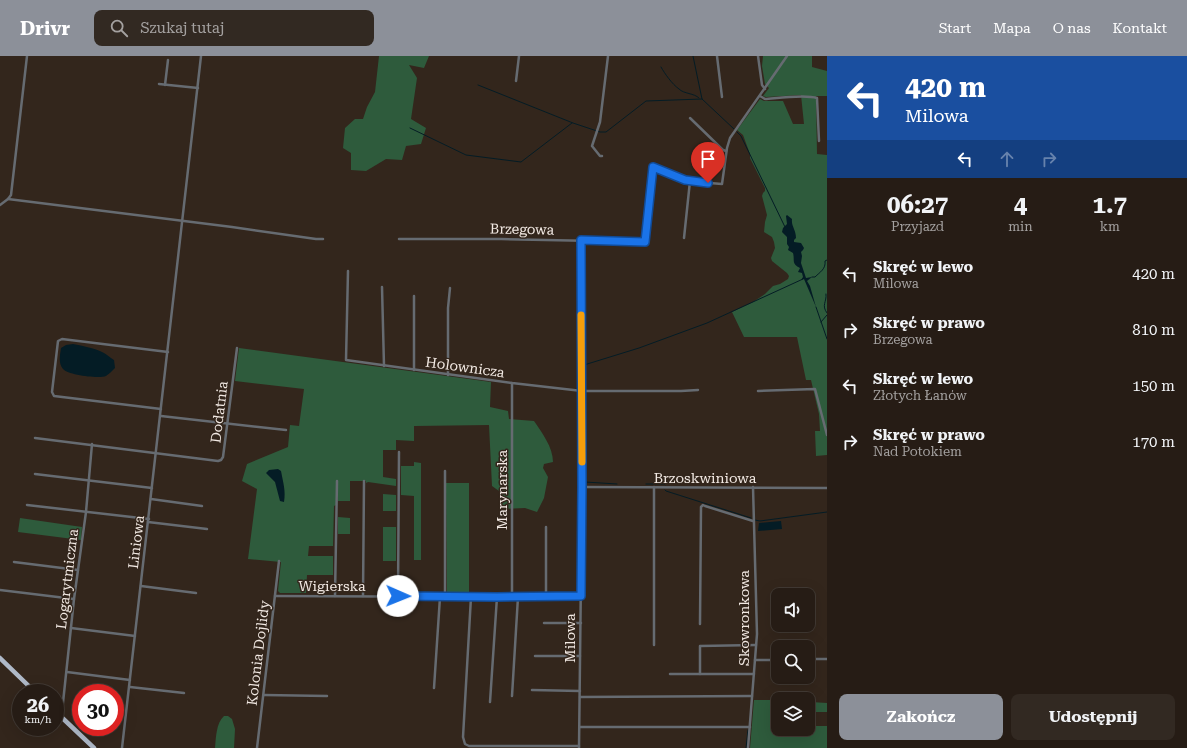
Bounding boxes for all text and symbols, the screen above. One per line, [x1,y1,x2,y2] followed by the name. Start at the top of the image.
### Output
[94,10,374,46] search box
[20,17,70,40] text: Drivr
[108,17,130,39] icon: search
[140,19,224,37] text: Szukaj tutaj
[939,20,971,36] text: Start
[993,20,1031,36] text: Mapa
[1053,20,1091,36] text: O nas
[1113,20,1167,36] text: Kontakt
[905,71,986,104] text: 420 m
[839,72,891,124] icon: left
[905,105,969,126] text: Milowa
[691,142,725,183] pin
[697,148,719,170] icon: arrive
[954,148,976,170] icon: left
[996,148,1018,170] icon: ahead
[1038,148,1060,170] icon: right
[887,191,948,219] text: 06:27
[1014,191,1027,219] text: 4
[1093,191,1127,219] text: 1.7
[891,219,944,234] text: Przyjazd
[1008,219,1033,234] text: min
[1100,219,1120,234] text: km
[490,220,555,238] street label: Brzegowa
[873,258,973,276] text: Skręć w lewo
[839,263,861,285] icon: left
[1132,265,1175,283] text: 420 m
[873,276,919,291] text: Milowa
[873,314,985,332] text: Skręć w prawo
[839,319,861,341] icon: right
[1132,321,1175,339] text: 810 m
[873,332,933,347] text: Brzegowa
[424,354,506,381] street label: Holownicza
[873,370,973,388] text: Skręć w lewo
[839,375,861,397] icon: left
[1132,377,1175,395] text: 150 m
[207,380,231,444] street label: Dodatnia
[873,388,967,403] text: Złotych Łanów
[873,426,985,444] text: Skręć w prawo
[839,431,861,453] icon: right
[1132,433,1175,451] text: 170 m
[873,444,962,459] text: Nad Potokiem
[494,450,510,530] street label: Marynarska
[654,470,757,486] street label: Brzoskwiniowa
[125,514,147,570] street label: Liniowa
[53,528,81,630] street label: Logarytmiczna
[736,570,752,666] street label: Skowronkowa
[377,575,419,617] position arrow
[298,578,366,594] street label: Wigierska
[771,588,815,736] map controls
[771,588,815,632] button: sound
[244,599,272,706] street label: Kolonia Dojlidy
[562,613,578,663] street label: Milowa
[771,640,815,684] button: search
[72,684,124,736] speed limit sign: 30
[771,692,815,736] button: layers
[27,693,49,717] text: 26
[839,694,1003,740] button: Zakończ
[1011,694,1175,740] button: Udostępnij
[25,714,51,725] text: km/h

